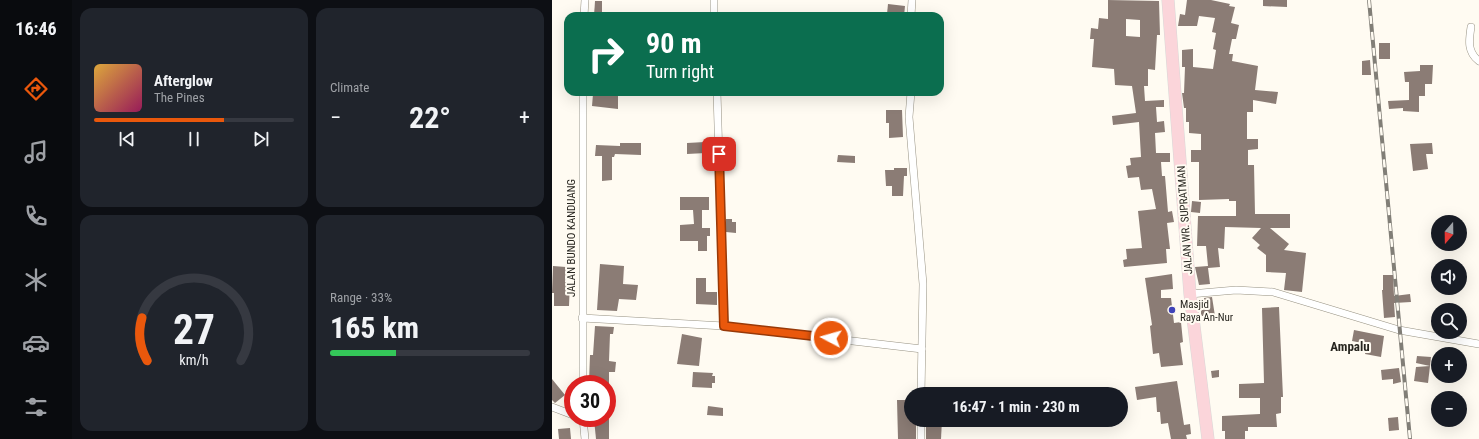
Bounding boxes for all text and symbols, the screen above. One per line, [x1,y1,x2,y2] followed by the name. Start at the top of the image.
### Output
[15,18,57,39] text: 16:46
[646,27,702,60] text: 90 m
[580,28,632,80] icon: right
[646,61,714,82] text: Turn right
[154,72,213,90] text: Afterglow
[22,75,50,103] icon: directions
[330,80,369,95] text: Climate
[154,90,205,105] text: The Pines
[409,100,451,135] text: 22°
[330,105,341,130] text: −
[519,105,530,130] text: +
[116,128,138,150] icon: previous
[183,128,205,150] icon: pause
[250,128,272,150] icon: next
[702,137,736,171] pin
[22,138,50,166] icon: music
[708,143,730,165] icon: arrive
[1175,165,1195,275] street label: JALAN WR. SUPRATMAN
[565,179,578,297] street label: JALAN BUNDO KANDUANG
[22,202,50,230] icon: phone
[1431,215,1467,251] north arrow
[1431,215,1467,427] map controls
[1431,259,1467,295] button: sound
[22,266,50,294] icon: climate
[330,290,392,305] text: Range · 33%
[1180,298,1234,324] place label: Masjid Raya An-Nur
[1431,303,1467,339] button: search
[173,305,215,354] text: 27
[1167,305,1177,315] marker: Masjid Raya An-Nur
[330,310,419,345] text: 165 km
[810,317,852,359] position arrow
[22,329,50,357] icon: car
[1330,339,1370,354] district label: Ampalu
[1431,347,1467,383] button: +
[179,351,209,367] text: km/h
[564,375,616,427] speed limit sign: 30
[1431,391,1467,427] button: −
[22,393,50,421] icon: filters
[952,398,1080,416] text: 16:47 · 1 min · 230 m

